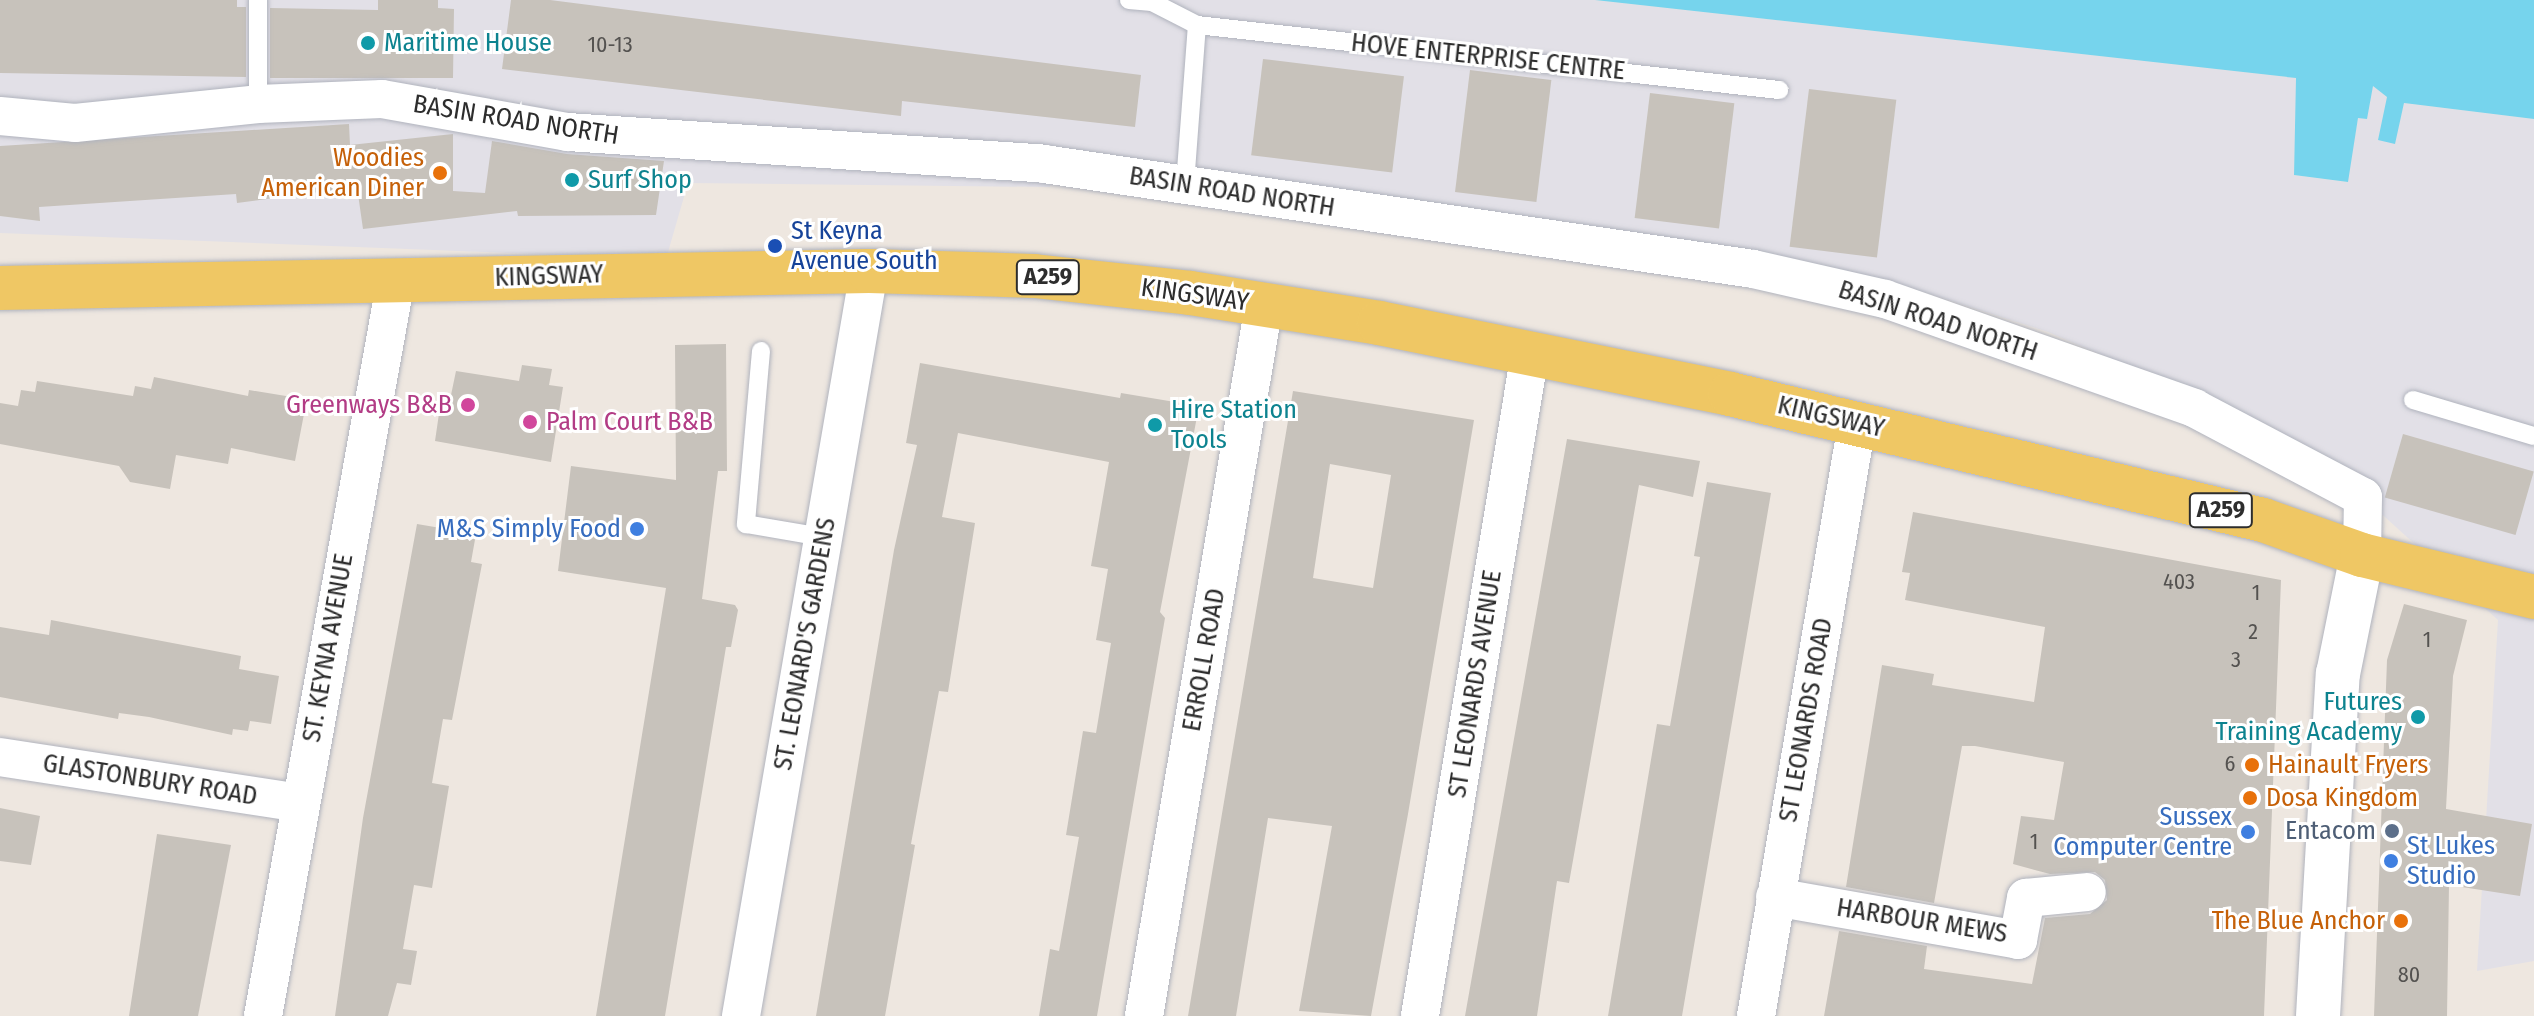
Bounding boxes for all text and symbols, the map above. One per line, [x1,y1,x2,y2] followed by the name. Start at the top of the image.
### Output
[384,27,552,59] place label: Maritime House
[1350,27,1626,87] street label: HOVE ENTERPRISE CENTRE
[587,32,633,58] house number: 10-13
[359,34,377,52] marker: Maritime House
[411,88,621,152] street label: BASIN ROAD NORTH
[261,142,424,204] place label: Woodies American Diner
[1127,160,1337,224] street label: BASIN ROAD NORTH
[431,164,449,182] marker: Woodies American Diner
[588,164,692,196] place label: Surf Shop
[563,171,581,189] marker: Surf Shop
[791,215,938,276] place label: St Keyna Avenue South
[766,237,784,255] marker: St Keyna Avenue South
[1014,257,1082,297] road number: A259
[494,259,604,293] street label: KINGSWAY
[1139,272,1251,318] street label: KINGSWAY
[1834,274,2042,368] street label: BASIN ROAD NORTH
[286,389,452,421] place label: Greenways B&B
[1775,390,1887,444] street label: KINGSWAY
[1171,394,1297,456] place label: Hire Station Tools
[459,396,477,414] marker: Greenways B&B
[546,406,713,438] place label: Palm Court B&B
[521,413,539,431] marker: Palm Court B&B
[1146,416,1164,434] marker: Hire Station Tools
[2187,490,2255,530] road number: A259
[437,513,621,545] place label: M&S Simply Food
[767,515,843,773] street label: ST. LEONARD'S GARDENS
[628,520,646,538] marker: M&S Simply Food
[296,551,360,745] street label: ST. KEYNA AVENUE
[1442,568,1508,800] street label: ST LEONARDS AVENUE
[2163,569,2195,595] house number: 403
[2252,580,2260,606] house number: 1
[1176,586,1232,734] street label: ERROLL ROAD
[1773,615,1839,825] street label: ST LEONARDS ROAD
[2248,619,2258,645] house number: 2
[2423,627,2431,653] house number: 1
[2231,647,2241,673] house number: 3
[2215,686,2402,748] place label: Futures Training Academy
[2409,708,2427,726] marker: Futures Training Academy
[41,748,259,812] street label: GLASTONBURY ROAD
[2268,749,2428,781] place label: Hainault Fryers
[2225,751,2235,777] house number: 6
[2243,756,2261,774] marker: Hainault Fryers
[2266,782,2418,814] place label: Dosa Kingdom
[2241,789,2259,807] marker: Dosa Kingdom
[2053,801,2232,862] place label: Sussex Computer Centre
[2285,815,2376,847] place label: Entacom
[2383,822,2401,840] marker: Entacom
[2239,823,2257,841] marker: Sussex Computer Centre
[2030,829,2038,855] house number: 1
[2407,830,2495,892] place label: St Lukes Studio
[2382,852,2400,870] marker: St Lukes Studio
[1834,892,2010,950] street label: HARBOUR MEWS
[2212,905,2385,937] place label: The Blue Anchor
[2392,912,2410,930] marker: The Blue Anchor
[2398,962,2420,988] house number: 80

